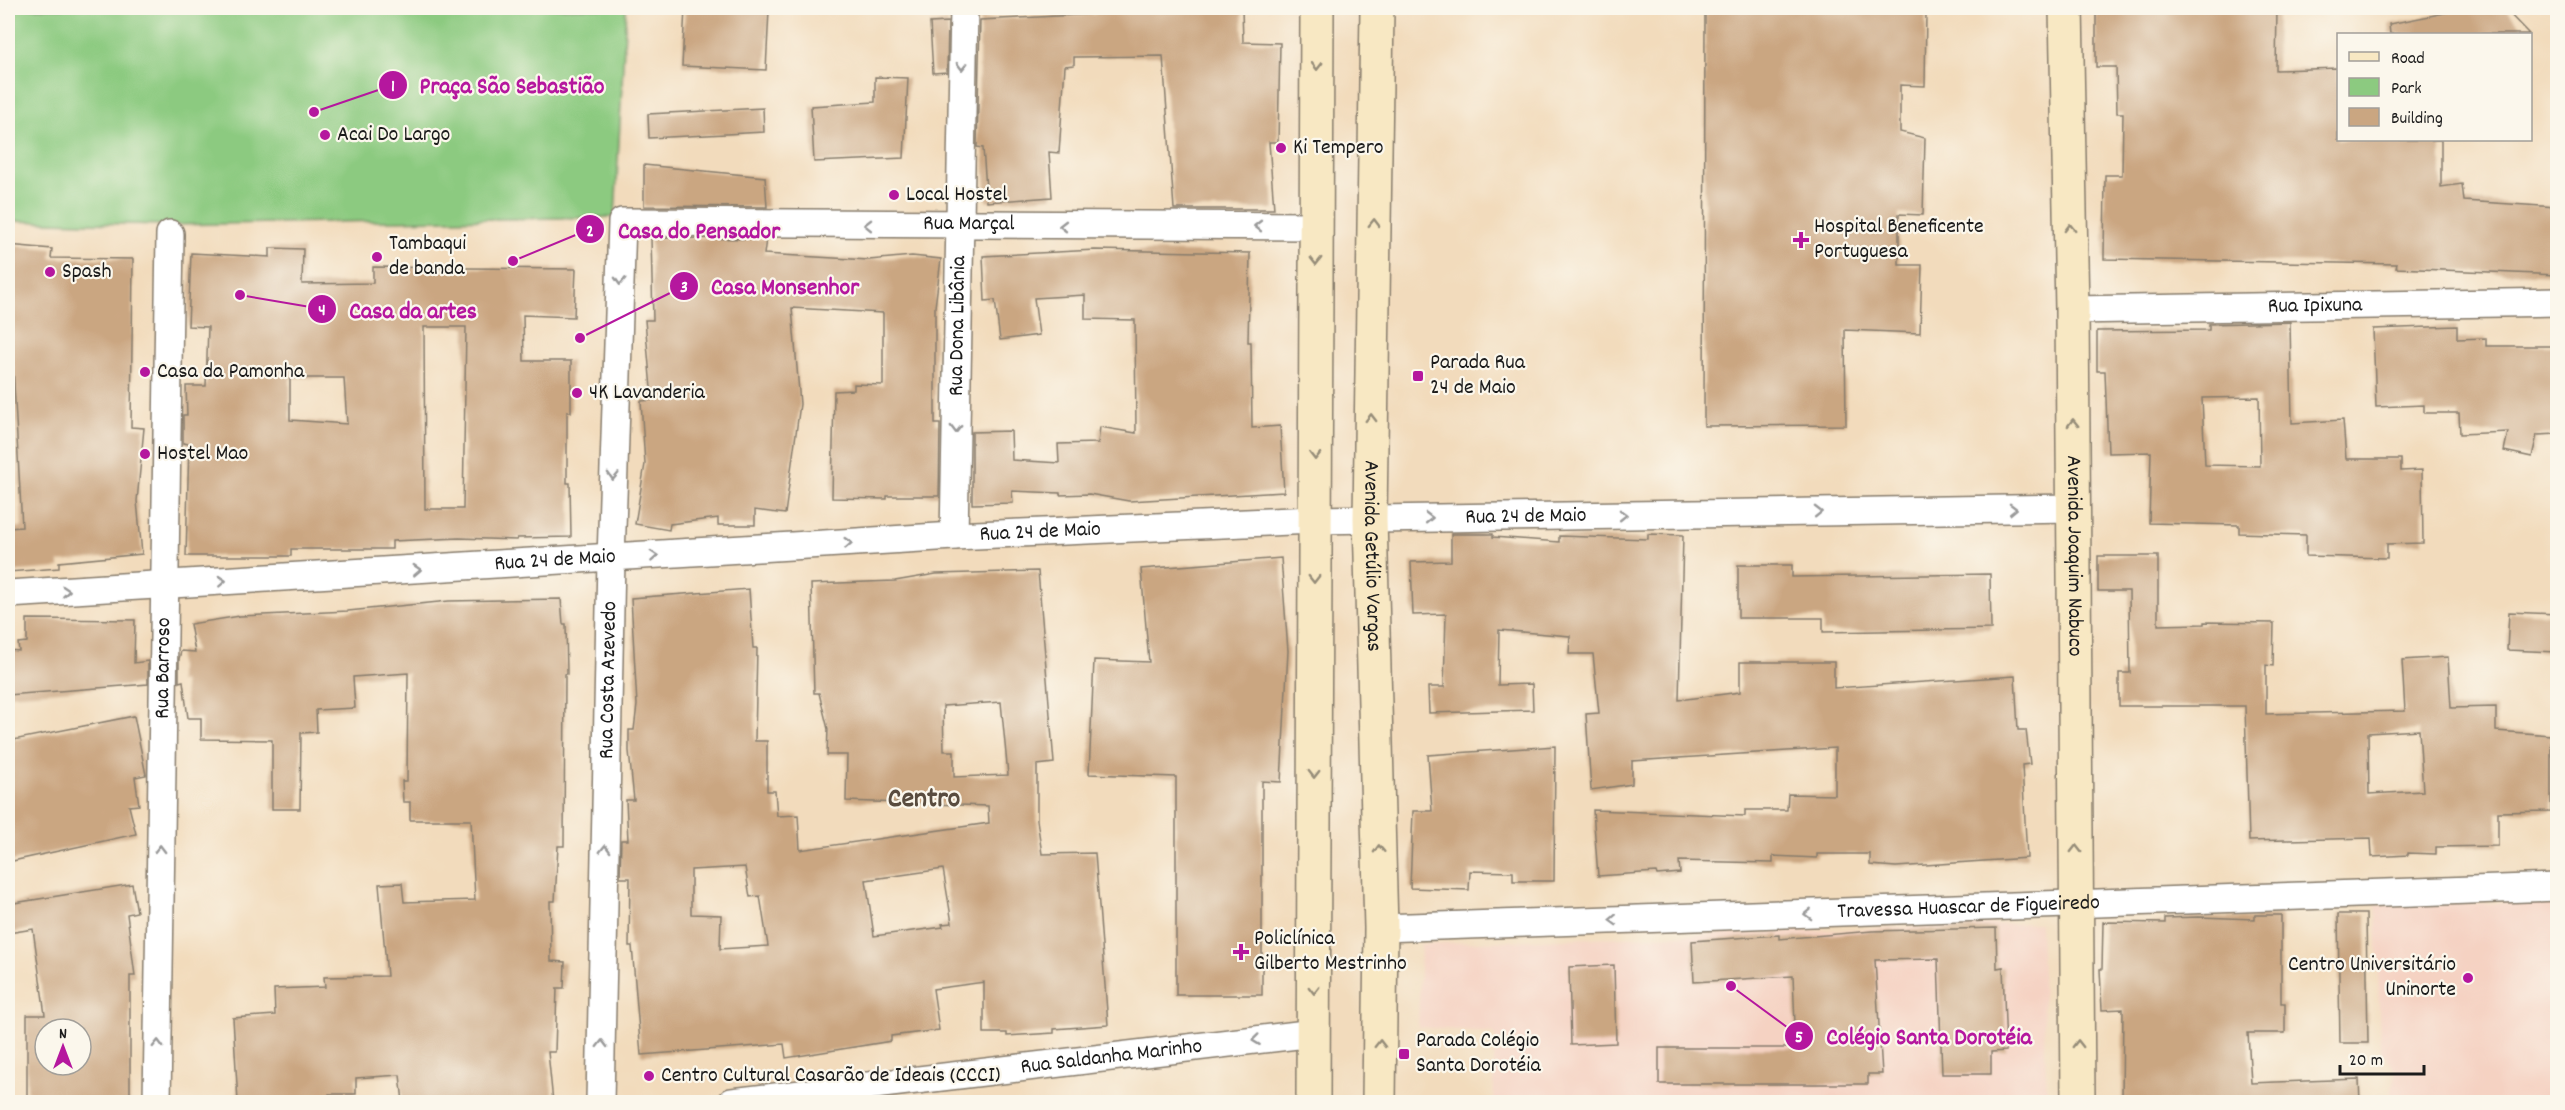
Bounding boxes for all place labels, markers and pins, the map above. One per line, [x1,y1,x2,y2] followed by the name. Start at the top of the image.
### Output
[378,64,617,106] callout: Praça São Sebastião
[337,120,450,151] place label: Acai Do Largo
[318,128,332,142] marker: Acai Do Largo
[1293,133,1384,164] place label: Ki Tempero
[1274,141,1288,155] marker: Ki Tempero
[906,180,1008,211] place label: Local Hostel
[887,188,901,202] marker: Local Hostel
[575,208,792,250] callout: Casa do Pensador
[1814,212,1984,268] place label: Hospital Beneficente Portuguesa
[389,229,466,285] place label: Tambaqui de banda
[1792,231,1810,249] marker: Hospital Beneficente Portuguesa
[370,250,384,264] marker: Tambaqui de banda
[62,257,112,288] place label: Spash
[43,265,57,279] marker: Spash
[669,265,871,307] callout: Casa Monsenhor
[307,288,489,330] callout: Casa da artes
[1430,348,1526,404] place label: Parada Rua 24 de Maio
[157,357,305,388] place label: Casa da Pamonha
[138,365,152,379] marker: Casa da Pamonha
[1411,369,1425,383] marker: Parada Rua 24 de Maio
[589,378,705,409] place label: 4K Lavanderia
[570,386,584,400] marker: 4K Lavanderia
[157,439,248,470] place label: Hostel Mao
[138,447,152,461] marker: Hostel Mao
[1254,924,1407,980] place label: Policlínica Gilberto Mestrinho
[1232,943,1250,961] marker: Policlínica Gilberto Mestrinho
[2288,950,2456,1006] place label: Centro Universitário Uninorte
[2461,971,2475,985] marker: Centro Universitário Uninorte
[1784,1015,2044,1057] callout: Colégio Santa Dorotéia
[1416,1026,1541,1082] place label: Parada Colégio Santa Dorotéia
[1397,1047,1411,1061] marker: Parada Colégio Santa Dorotéia
[661,1061,1000,1092] place label: Centro Cultural Casarão de Ideais (CCCI)
[642,1069,656,1083] marker: Centro Cultural Casarão de Ideais (CCCI)

